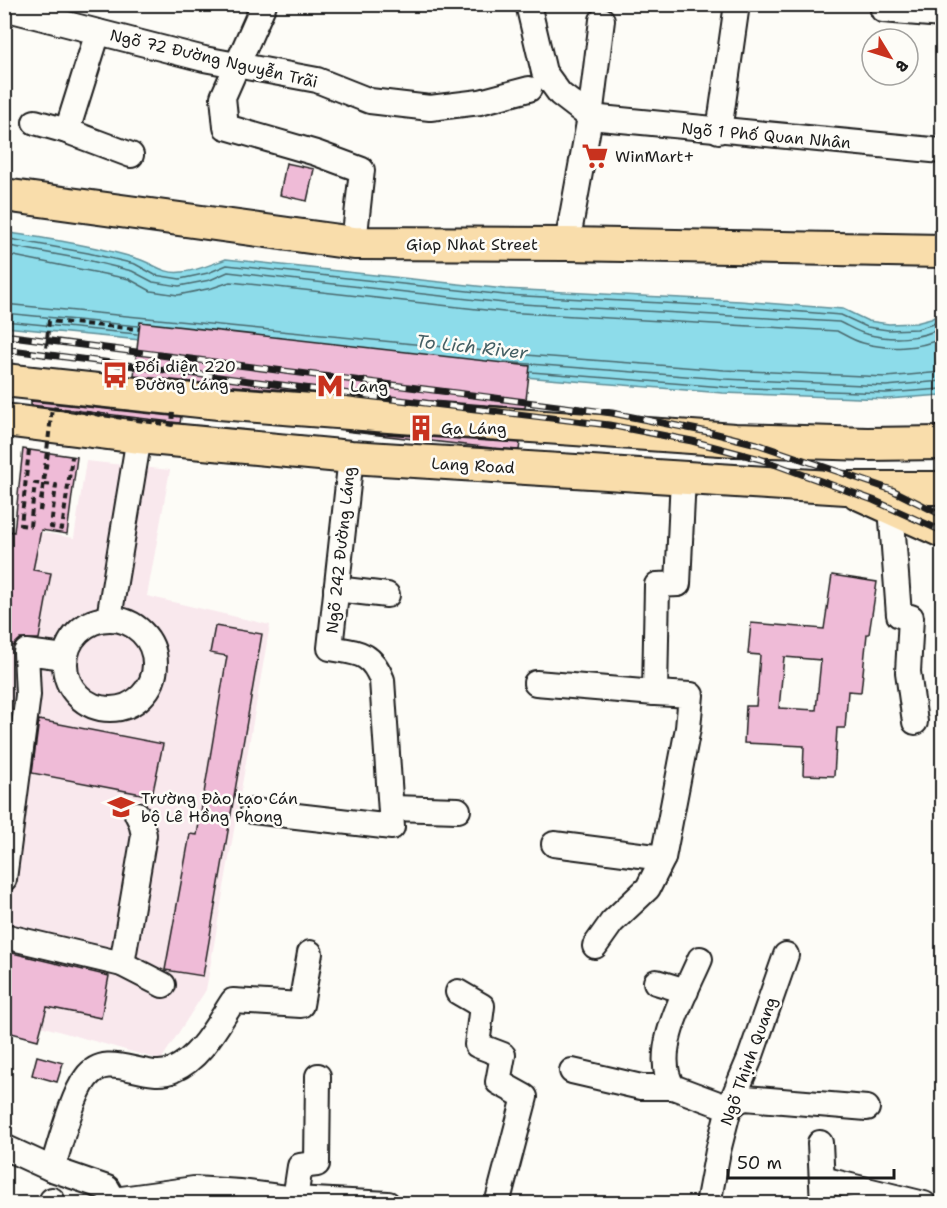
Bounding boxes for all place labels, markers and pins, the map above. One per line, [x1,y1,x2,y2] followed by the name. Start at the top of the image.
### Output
[580,141,610,171] supermarket icon: WinMart+
[615,146,695,167] place label: WinMart+
[135,356,236,395] place label: Đối diện 220 Đường Láng
[100,360,130,390] bus stop icon: Đối diện 220 Đường Láng
[315,371,345,401] metro station icon: Lang
[350,376,388,397] place label: Lang
[406,413,436,443] building icon: Ga Láng
[441,418,507,439] place label: Ga Láng
[141,788,298,827] place label: Trường Đào tạo Cán bộ Lê Hồng Phong
[106,792,136,822] school or university icon: Trường Đào tạo Cán bộ Lê Hồng Phong

